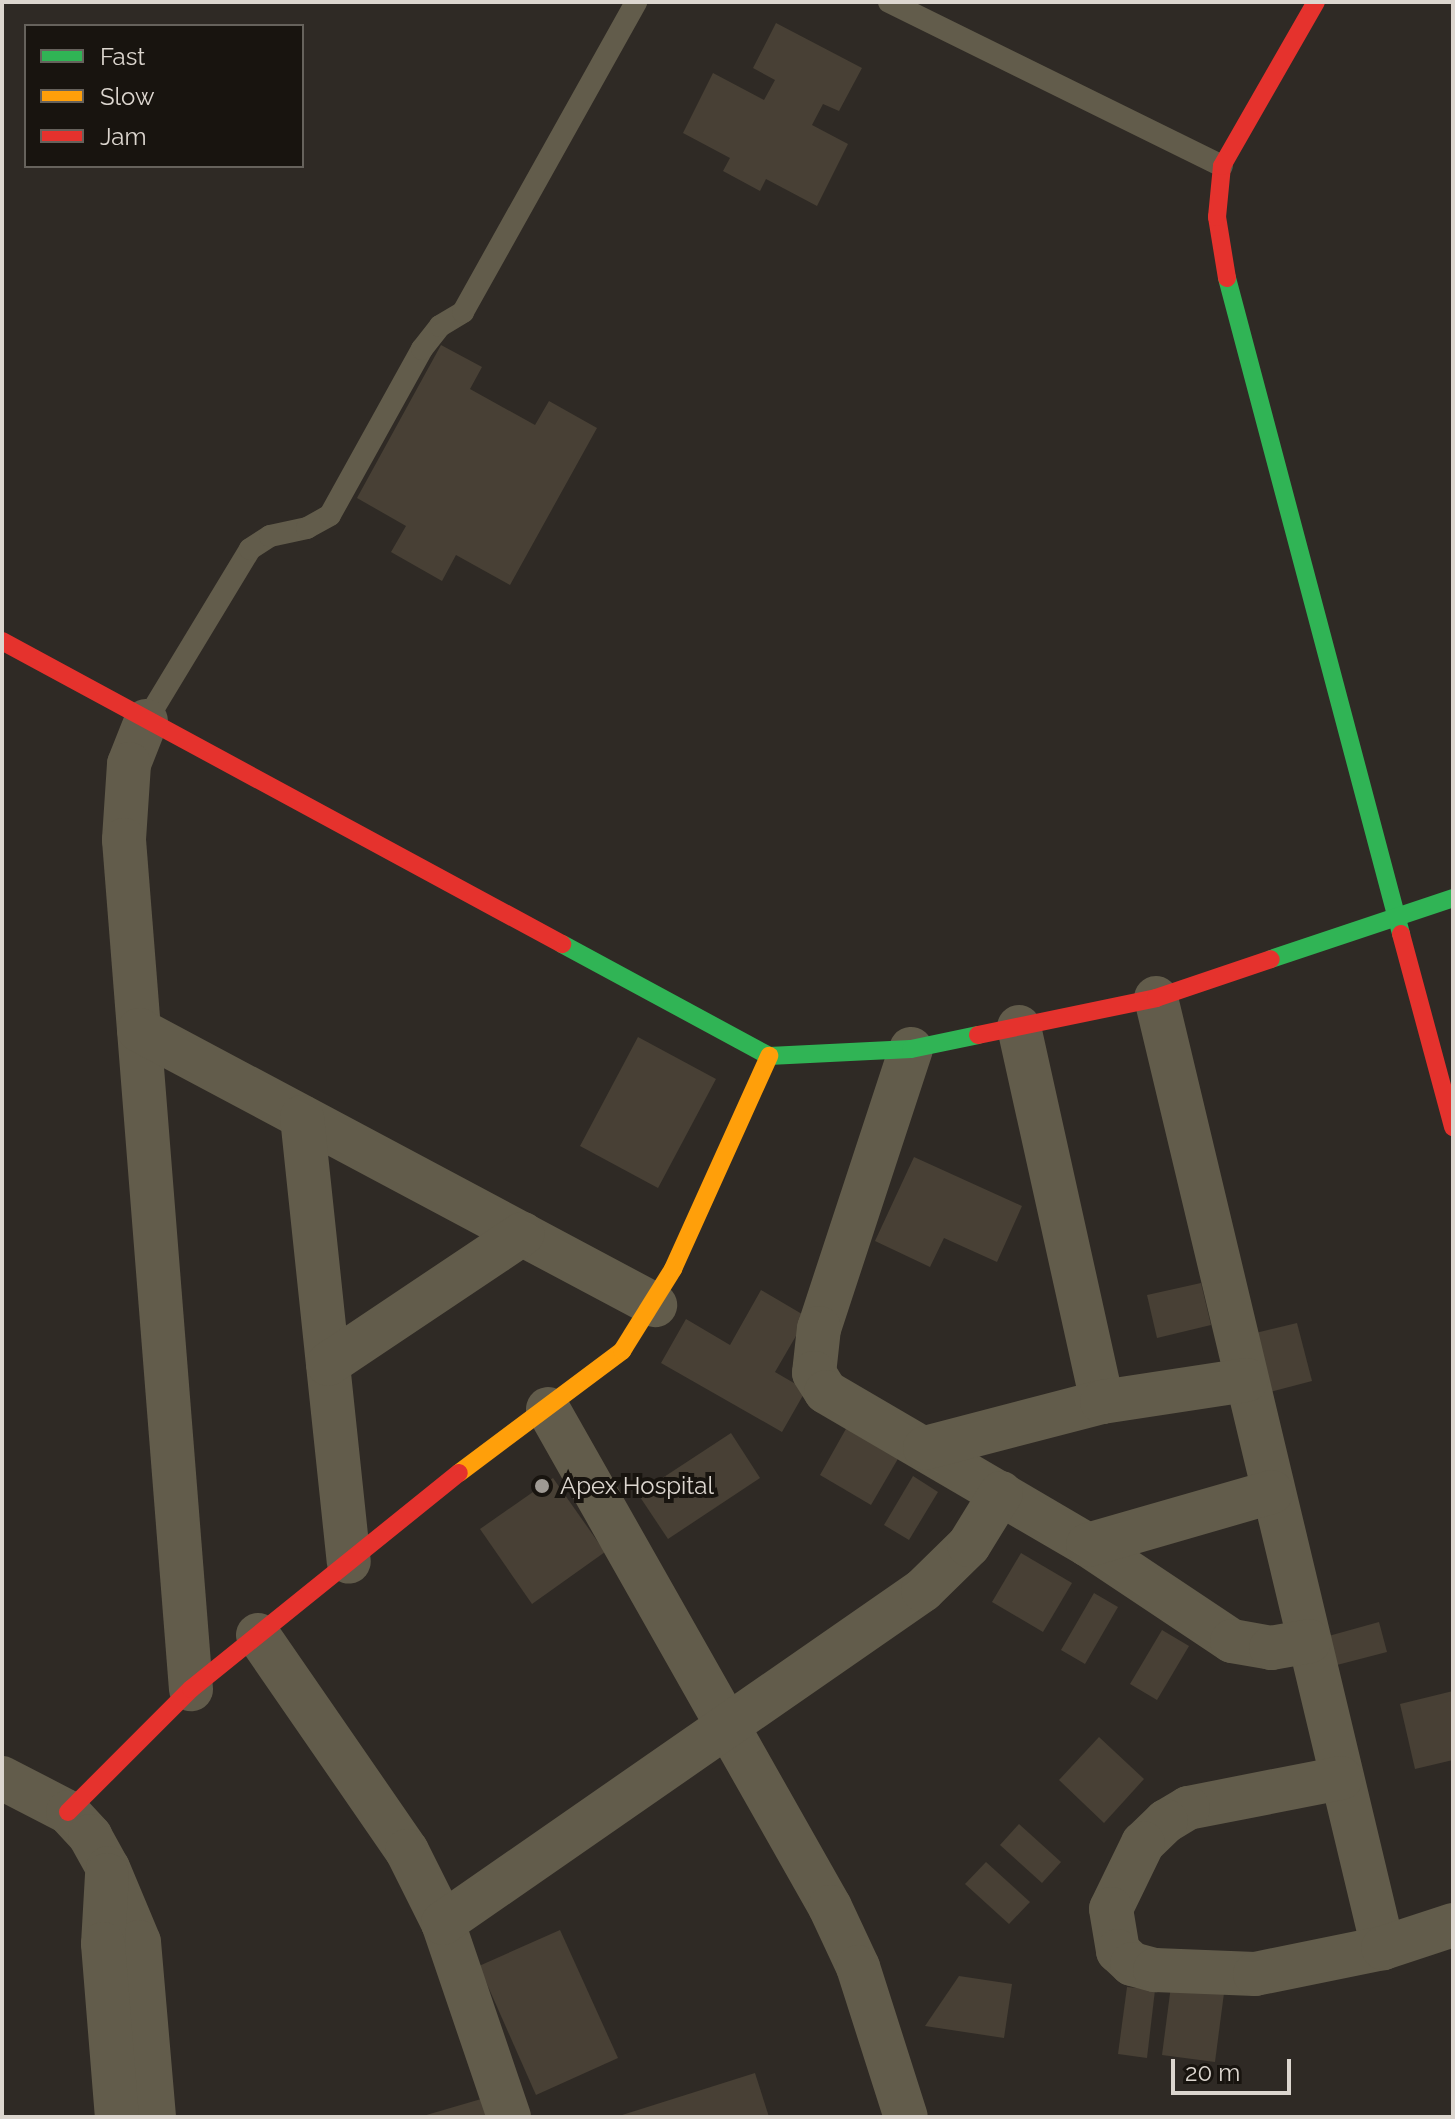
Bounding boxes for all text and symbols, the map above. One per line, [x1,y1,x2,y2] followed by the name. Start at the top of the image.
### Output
[24,24,304,168] legend
[100,42,145,71] text: Fast
[100,82,154,111] text: Slow
[100,122,146,151] text: Jam
[560,1472,714,1500] place label: Apex Hospital
[531,1475,553,1497] marker: Apex Hospital
[1175,2043,1295,2093] scale bar
[1185,2058,1240,2087] text: 20 m

